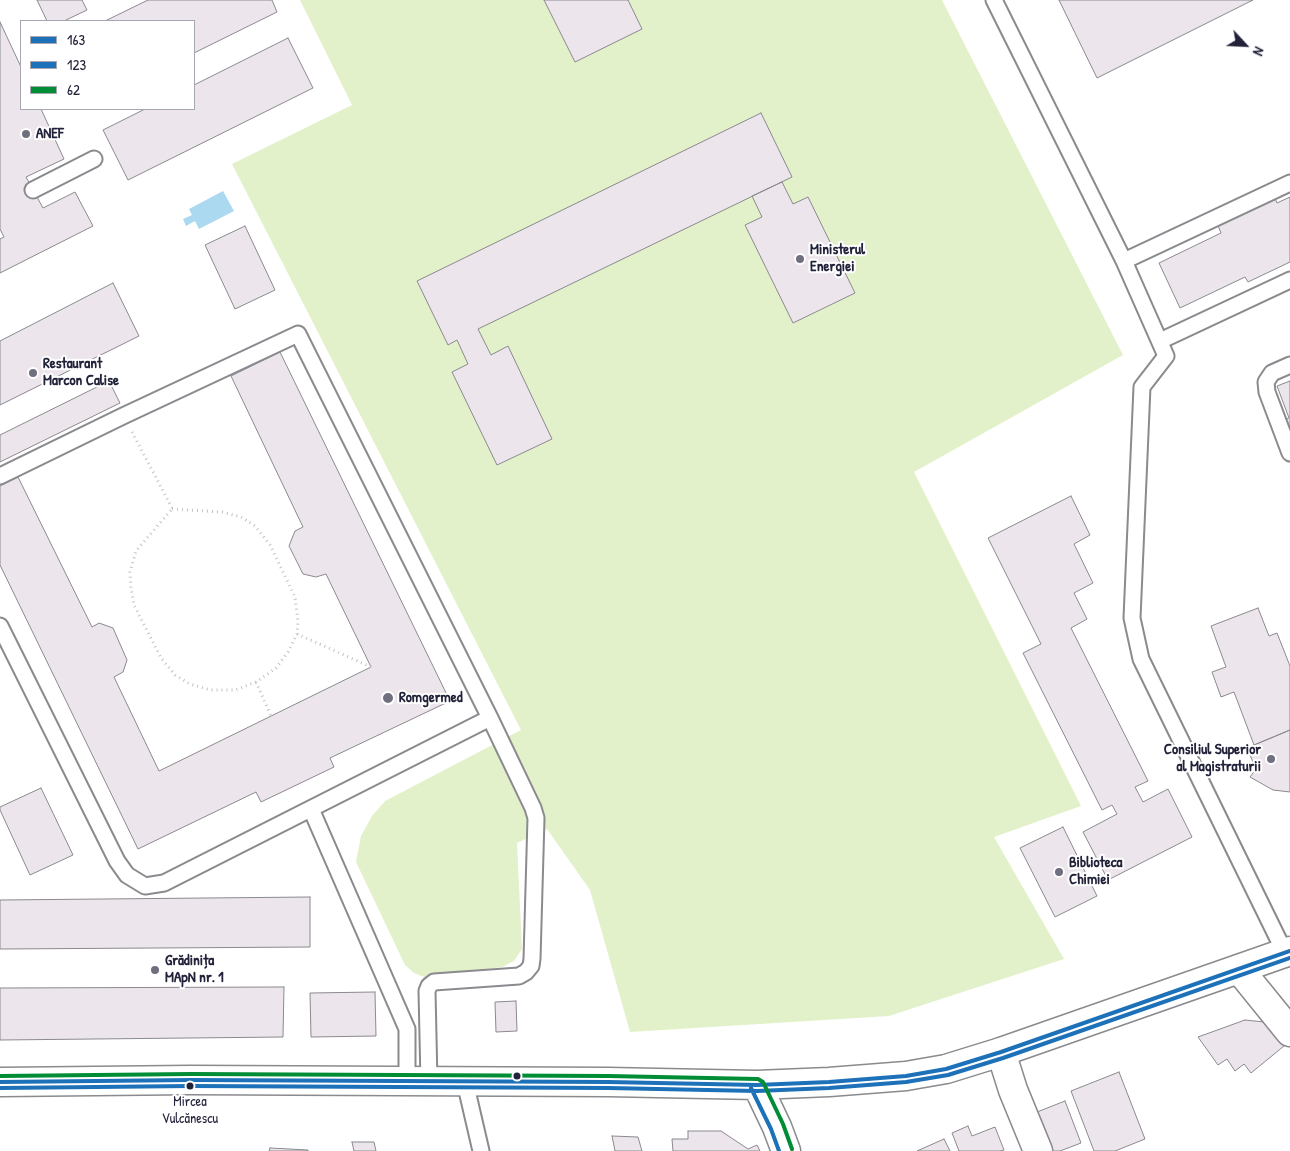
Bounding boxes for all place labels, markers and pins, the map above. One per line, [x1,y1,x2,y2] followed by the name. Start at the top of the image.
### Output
[36,125,64,143] place label: ANEF
[20,128,32,140] marker: ANEF
[810,241,865,276] place label: Ministerul Energiei
[794,253,806,265] marker: Ministerul Energiei
[43,355,119,390] place label: Restaurant Marcon Calise
[27,367,39,379] marker: Restaurant Marcon Calise
[399,689,462,707] place label: Romgermed
[381,691,395,705] marker: Romgermed
[1164,741,1261,776] place label: Consiliul Superior al Magistraturii
[1265,753,1277,765] marker: Consiliul Superior al Magistraturii
[1069,854,1122,889] place label: Biblioteca Chimiei
[1053,866,1065,878] marker: Biblioteca Chimiei
[165,952,224,987] place label: Grădinița MApN nr. 1
[149,964,161,976] marker: Grădinița MApN nr. 1
[512,1071,522,1081] unlabelled marker
[185,1081,195,1091] marker: Mircea Vulcănescu
[162,1094,218,1126] place label: Mircea Vulcănescu

